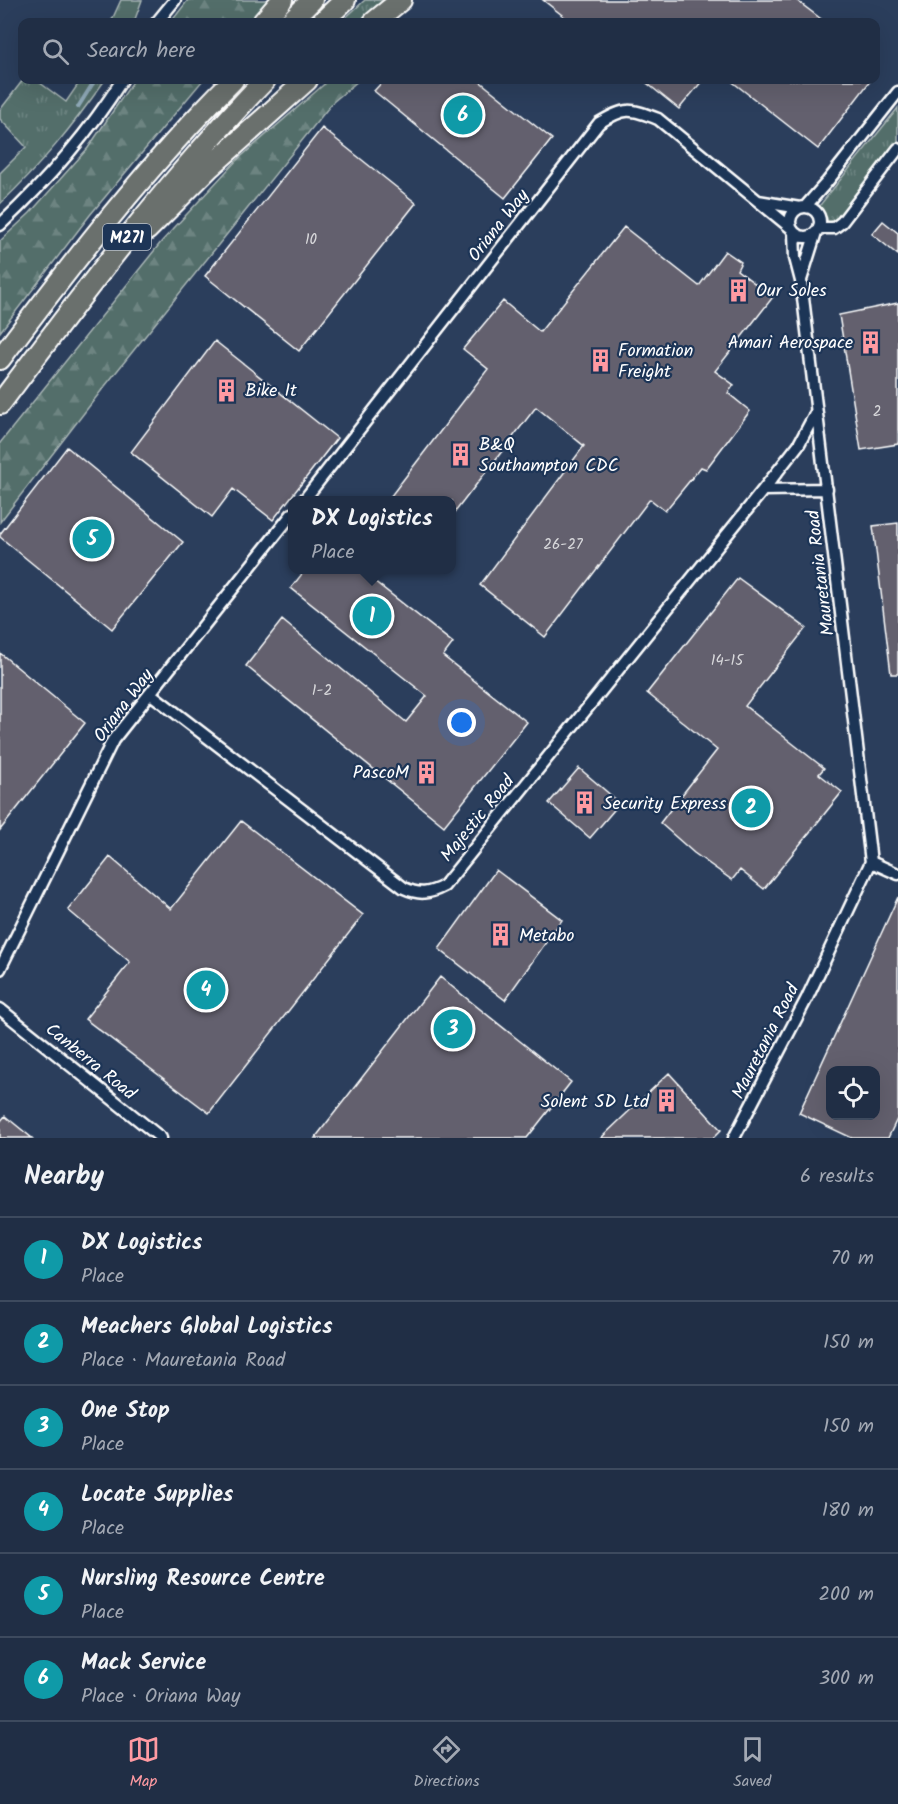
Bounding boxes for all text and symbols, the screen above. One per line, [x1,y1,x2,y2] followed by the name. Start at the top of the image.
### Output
[18,18,880,84] search box
[87,34,195,69] text: Search here
[39,35,72,68] icon: search
[444,92,482,138] pin: 6
[461,183,537,269] street label: Oriana Way
[103,224,151,250] road number: M271
[305,228,318,252] house number: 10
[725,277,751,303] building icon: Our Soles
[756,277,827,306] place label: Our Soles
[728,329,853,358] place label: Amari Aerospace
[858,329,884,355] building icon: Amari Aerospace
[618,337,693,387] place label: Formation Freight
[587,347,613,373] building icon: Formation Freight
[214,377,240,403] building icon: Bike It
[245,377,298,406] place label: Bike It
[873,400,881,424] house number: 2
[479,431,618,481] place label: B&Q Southampton CDC
[448,441,474,467] building icon: B&Q Southampton CDC
[288,496,456,574] popup
[311,502,433,537] text: DX Logistics
[799,507,844,637] street label: Mauretania Road
[72,516,112,562] pin: 5
[543,533,584,557] house number: 26-27
[311,537,354,569] text: Place
[352,594,392,638] pin: 1
[711,649,744,673] house number: 14-15
[87,662,162,749] street label: Oriana Way
[312,679,332,703] house number: 1-2
[447,708,476,737] your location
[353,759,410,788] place label: PascoM
[414,759,440,785] building icon: PascoM
[434,768,523,869] street label: Majestic Road
[732,786,771,830] pin: 2
[572,790,598,816] building icon: Security Express
[603,790,727,819] place label: Security Express
[488,922,514,948] building icon: Metabo
[519,922,574,951] place label: Metabo
[186,968,226,1012] pin: 4
[725,978,808,1105] street label: Mauretania Road
[434,1006,472,1052] pin: 3
[38,1016,143,1109] street label: Canberra Road
[826,1066,880,1120] map controls
[826,1066,880,1120] button: locate
[541,1088,650,1117] place label: Solent SD Ltd
[654,1088,680,1114] building icon: Solent SD Ltd
[24,1156,104,1198] text: Nearby
[800,1161,874,1193] text: 6 results
[81,1226,202,1261] text: DX Logistics
[40,1243,47,1275] text: 1
[831,1243,874,1275] text: 70 m
[81,1261,124,1293] text: Place
[81,1310,333,1345] text: Meachers Global Logistics
[38,1327,49,1359] text: 2
[823,1327,874,1359] text: 150 m
[81,1345,285,1377] text: Place · Mauretania Road
[81,1394,170,1429] text: One Stop
[38,1411,49,1443] text: 3
[823,1411,874,1443] text: 150 m
[81,1429,124,1461] text: Place
[81,1478,233,1513] text: Locate Supplies
[38,1495,49,1527] text: 4
[822,1495,874,1527] text: 180 m
[81,1513,124,1545] text: Place
[81,1562,325,1597] text: Nursling Resource Centre
[38,1579,49,1611] text: 5
[818,1579,874,1611] text: 200 m
[81,1597,124,1629] text: Place
[81,1646,206,1681] text: Mack Service
[38,1663,49,1695] text: 6
[819,1663,874,1695] text: 300 m
[81,1681,240,1713] text: Place · Oriana Way
[127,1733,160,1794] tab: Map
[413,1733,480,1794] tab: Directions
[733,1733,771,1794] tab: Saved

